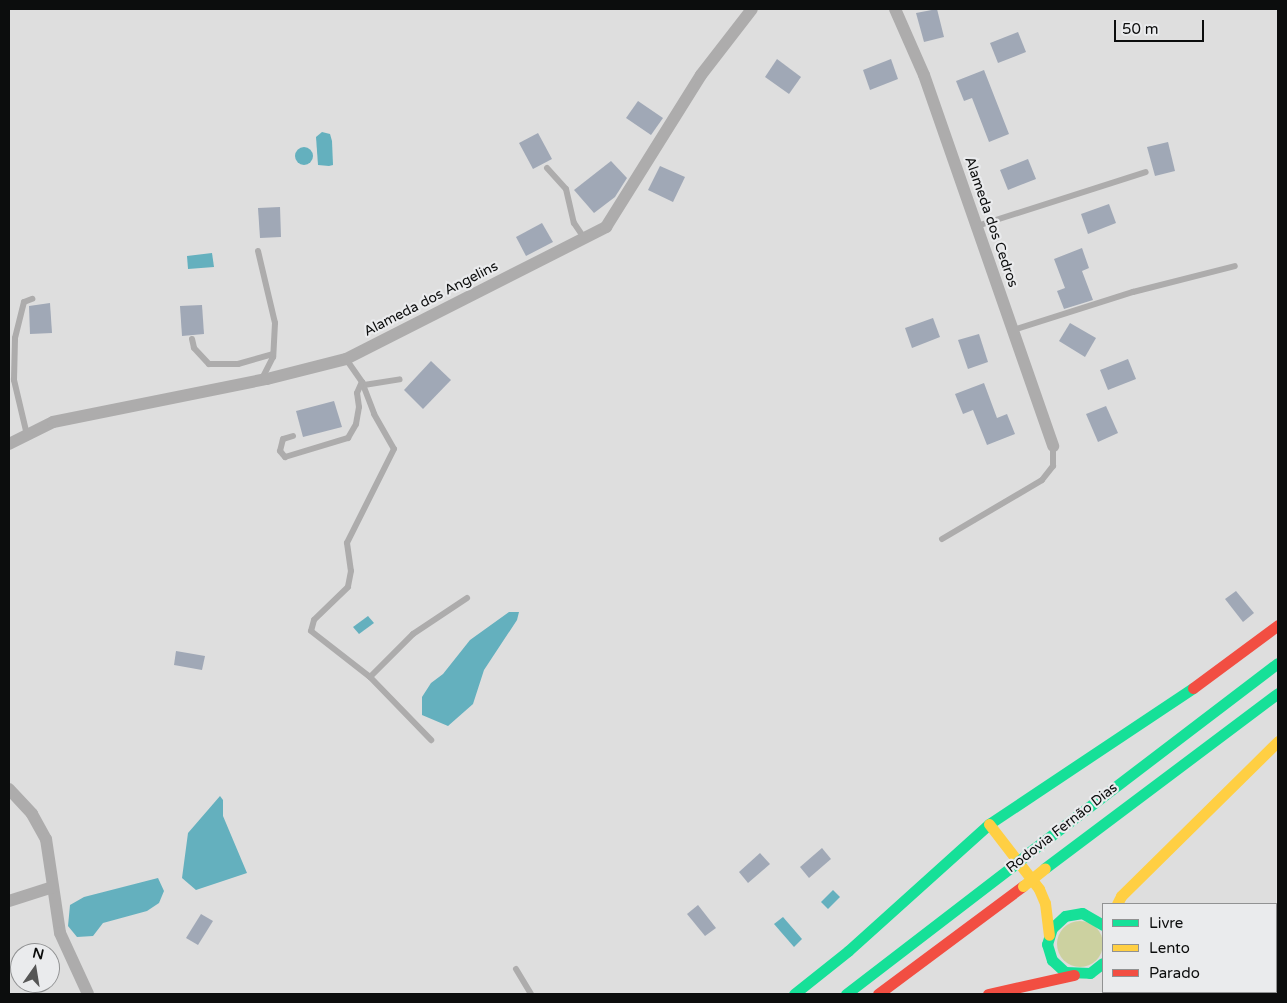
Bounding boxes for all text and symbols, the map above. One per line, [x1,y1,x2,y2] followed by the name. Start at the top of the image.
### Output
[1117,10,1207,42] scale bar
[1122,20,1159,38] text: 50 m
[961,154,1021,290] street label: Alameda dos Cedros
[361,258,501,340] street label: Alameda dos Angelins
[1003,779,1121,877] street label: Rodovia Fernão Dias
[1102,903,1277,993] legend
[1149,914,1183,932] text: Livre
[1149,939,1190,957] text: Lento
[10,943,60,993] north arrow
[31,944,46,963] text: N
[1149,964,1200,982] text: Parado

